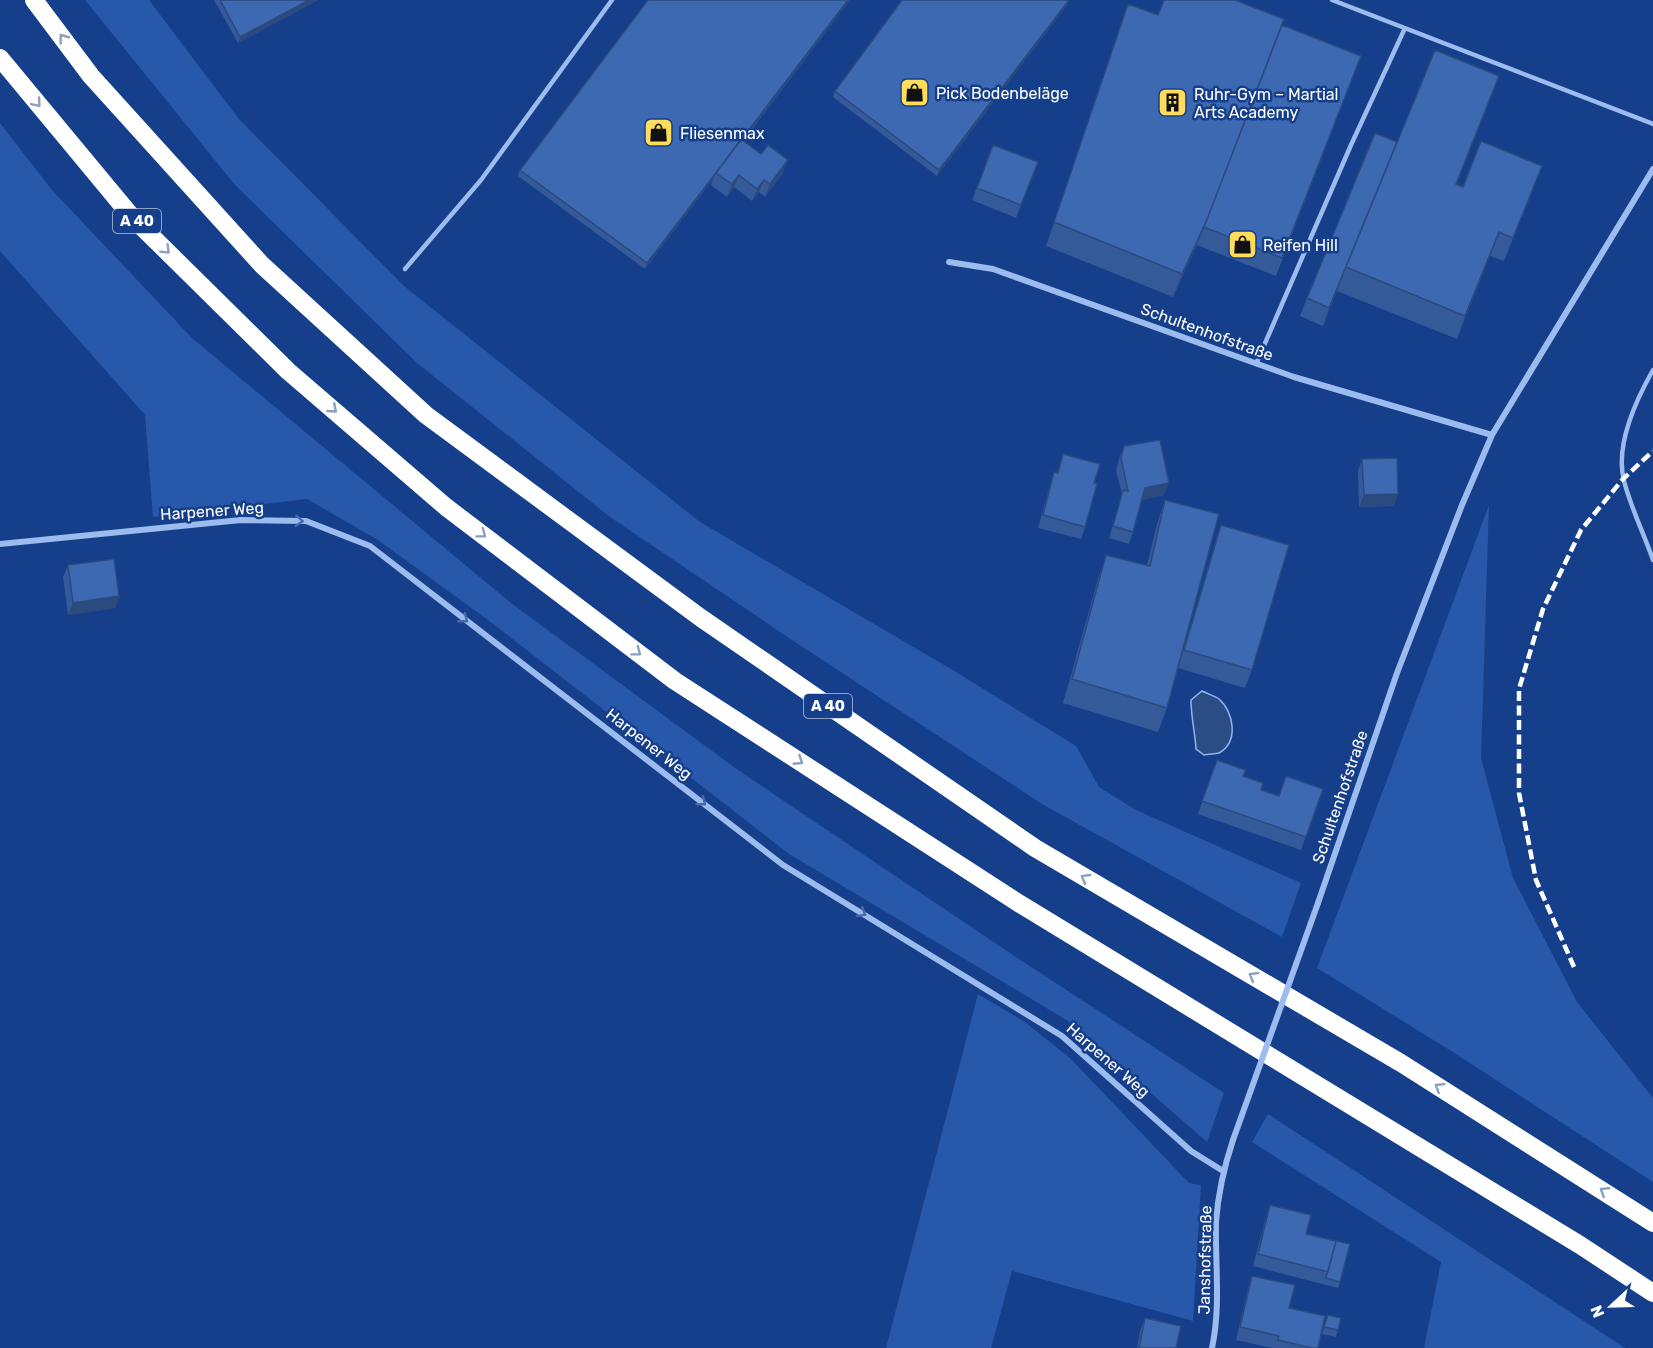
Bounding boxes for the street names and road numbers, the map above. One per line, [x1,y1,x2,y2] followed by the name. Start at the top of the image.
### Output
[113,209,161,233] road number: A 40
[1138,299,1276,365] street label: Schultenhofstraße
[160,498,264,524] street label: Harpener Weg
[804,694,852,718] road number: A 40
[602,705,696,783] street label: Harpener Weg
[1308,728,1372,866] street label: Schultenhofstraße
[1063,1019,1153,1101] street label: Harpener Weg
[1195,1205,1215,1315] street label: Janshofstraße

